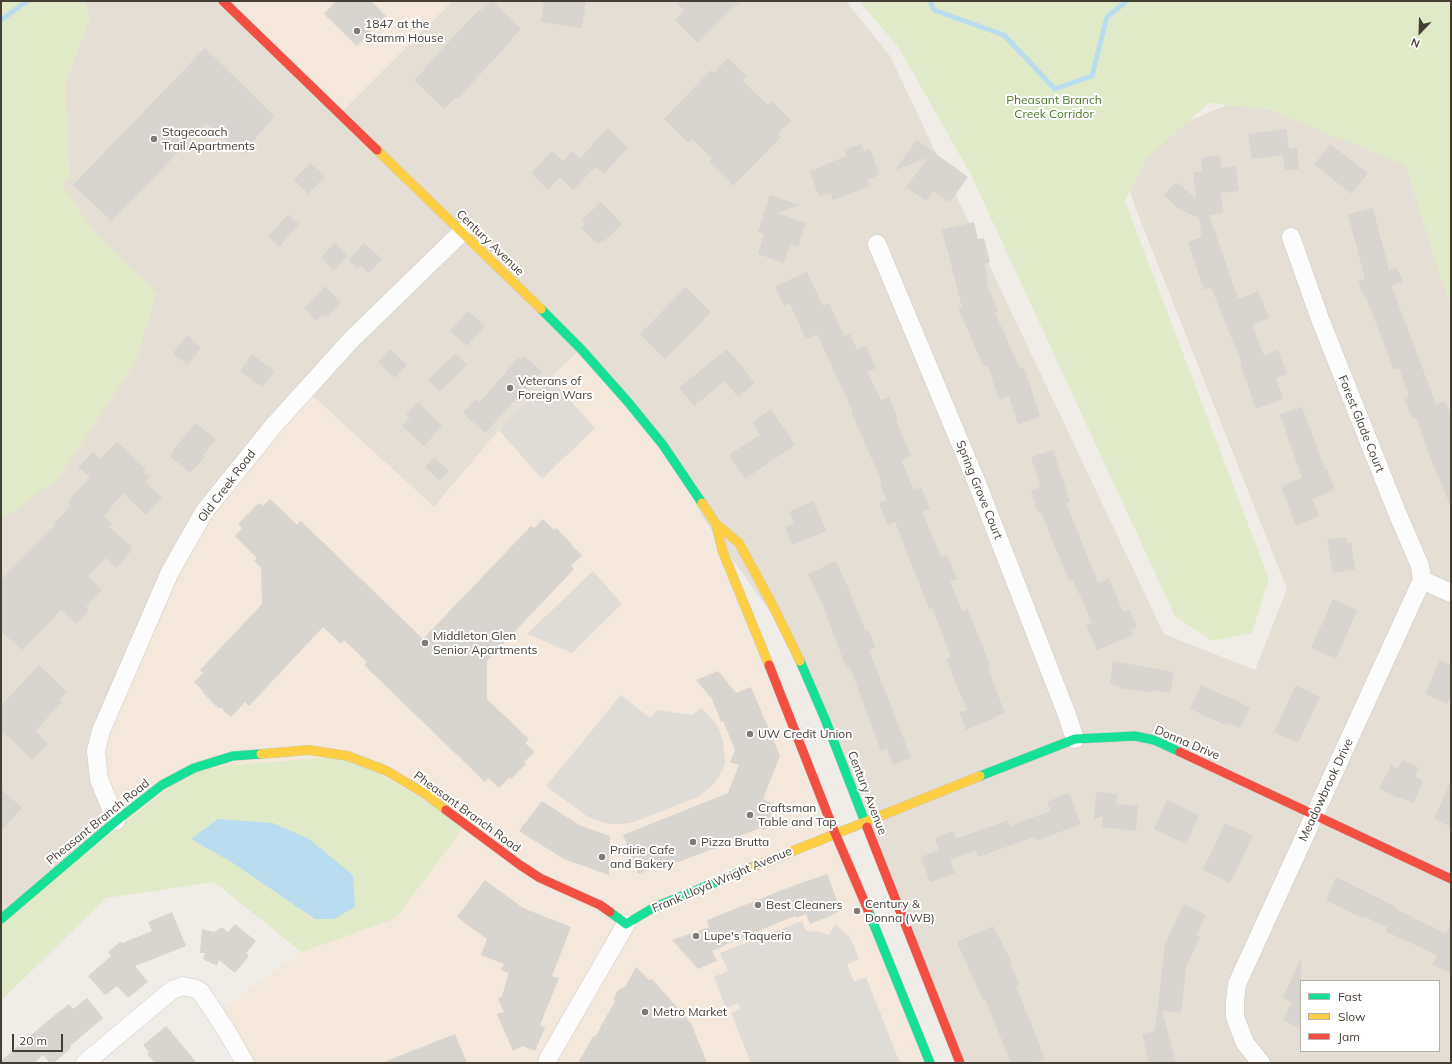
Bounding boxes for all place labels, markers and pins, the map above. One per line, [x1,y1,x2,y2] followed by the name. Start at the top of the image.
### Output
[365,17,444,45] place label: 1847 at the Stamm House
[352,26,362,36] marker: 1847 at the Stamm House
[162,125,255,153] place label: Stagecoach Trail Apartments
[149,134,159,144] marker: Stagecoach Trail Apartments
[518,374,593,402] place label: Veterans of Foreign Wars
[505,383,515,393] marker: Veterans of Foreign Wars
[433,629,538,657] place label: Middleton Glen Senior Apartments
[420,638,430,648] marker: Middleton Glen Senior Apartments
[758,727,852,741] place label: UW Credit Union
[745,729,755,739] marker: UW Credit Union
[758,801,837,829] place label: Craftsman Table and Tap
[745,810,755,820] marker: Craftsman Table and Tap
[701,835,769,849] place label: Pizza Brutta
[688,837,698,847] marker: Pizza Brutta
[610,843,675,871] place label: Prairie Cafe and Bakery
[597,852,607,862] marker: Prairie Cafe and Bakery
[865,897,935,925] place label: Century & Donna (WB)
[766,898,843,912] place label: Best Cleaners
[753,900,763,910] marker: Best Cleaners
[852,906,862,916] marker: Century & Donna (WB)
[704,929,791,943] place label: Lupe's Taqueria
[691,931,701,941] marker: Lupe's Taqueria
[653,1005,727,1019] place label: Metro Market
[640,1007,650,1017] marker: Metro Market

